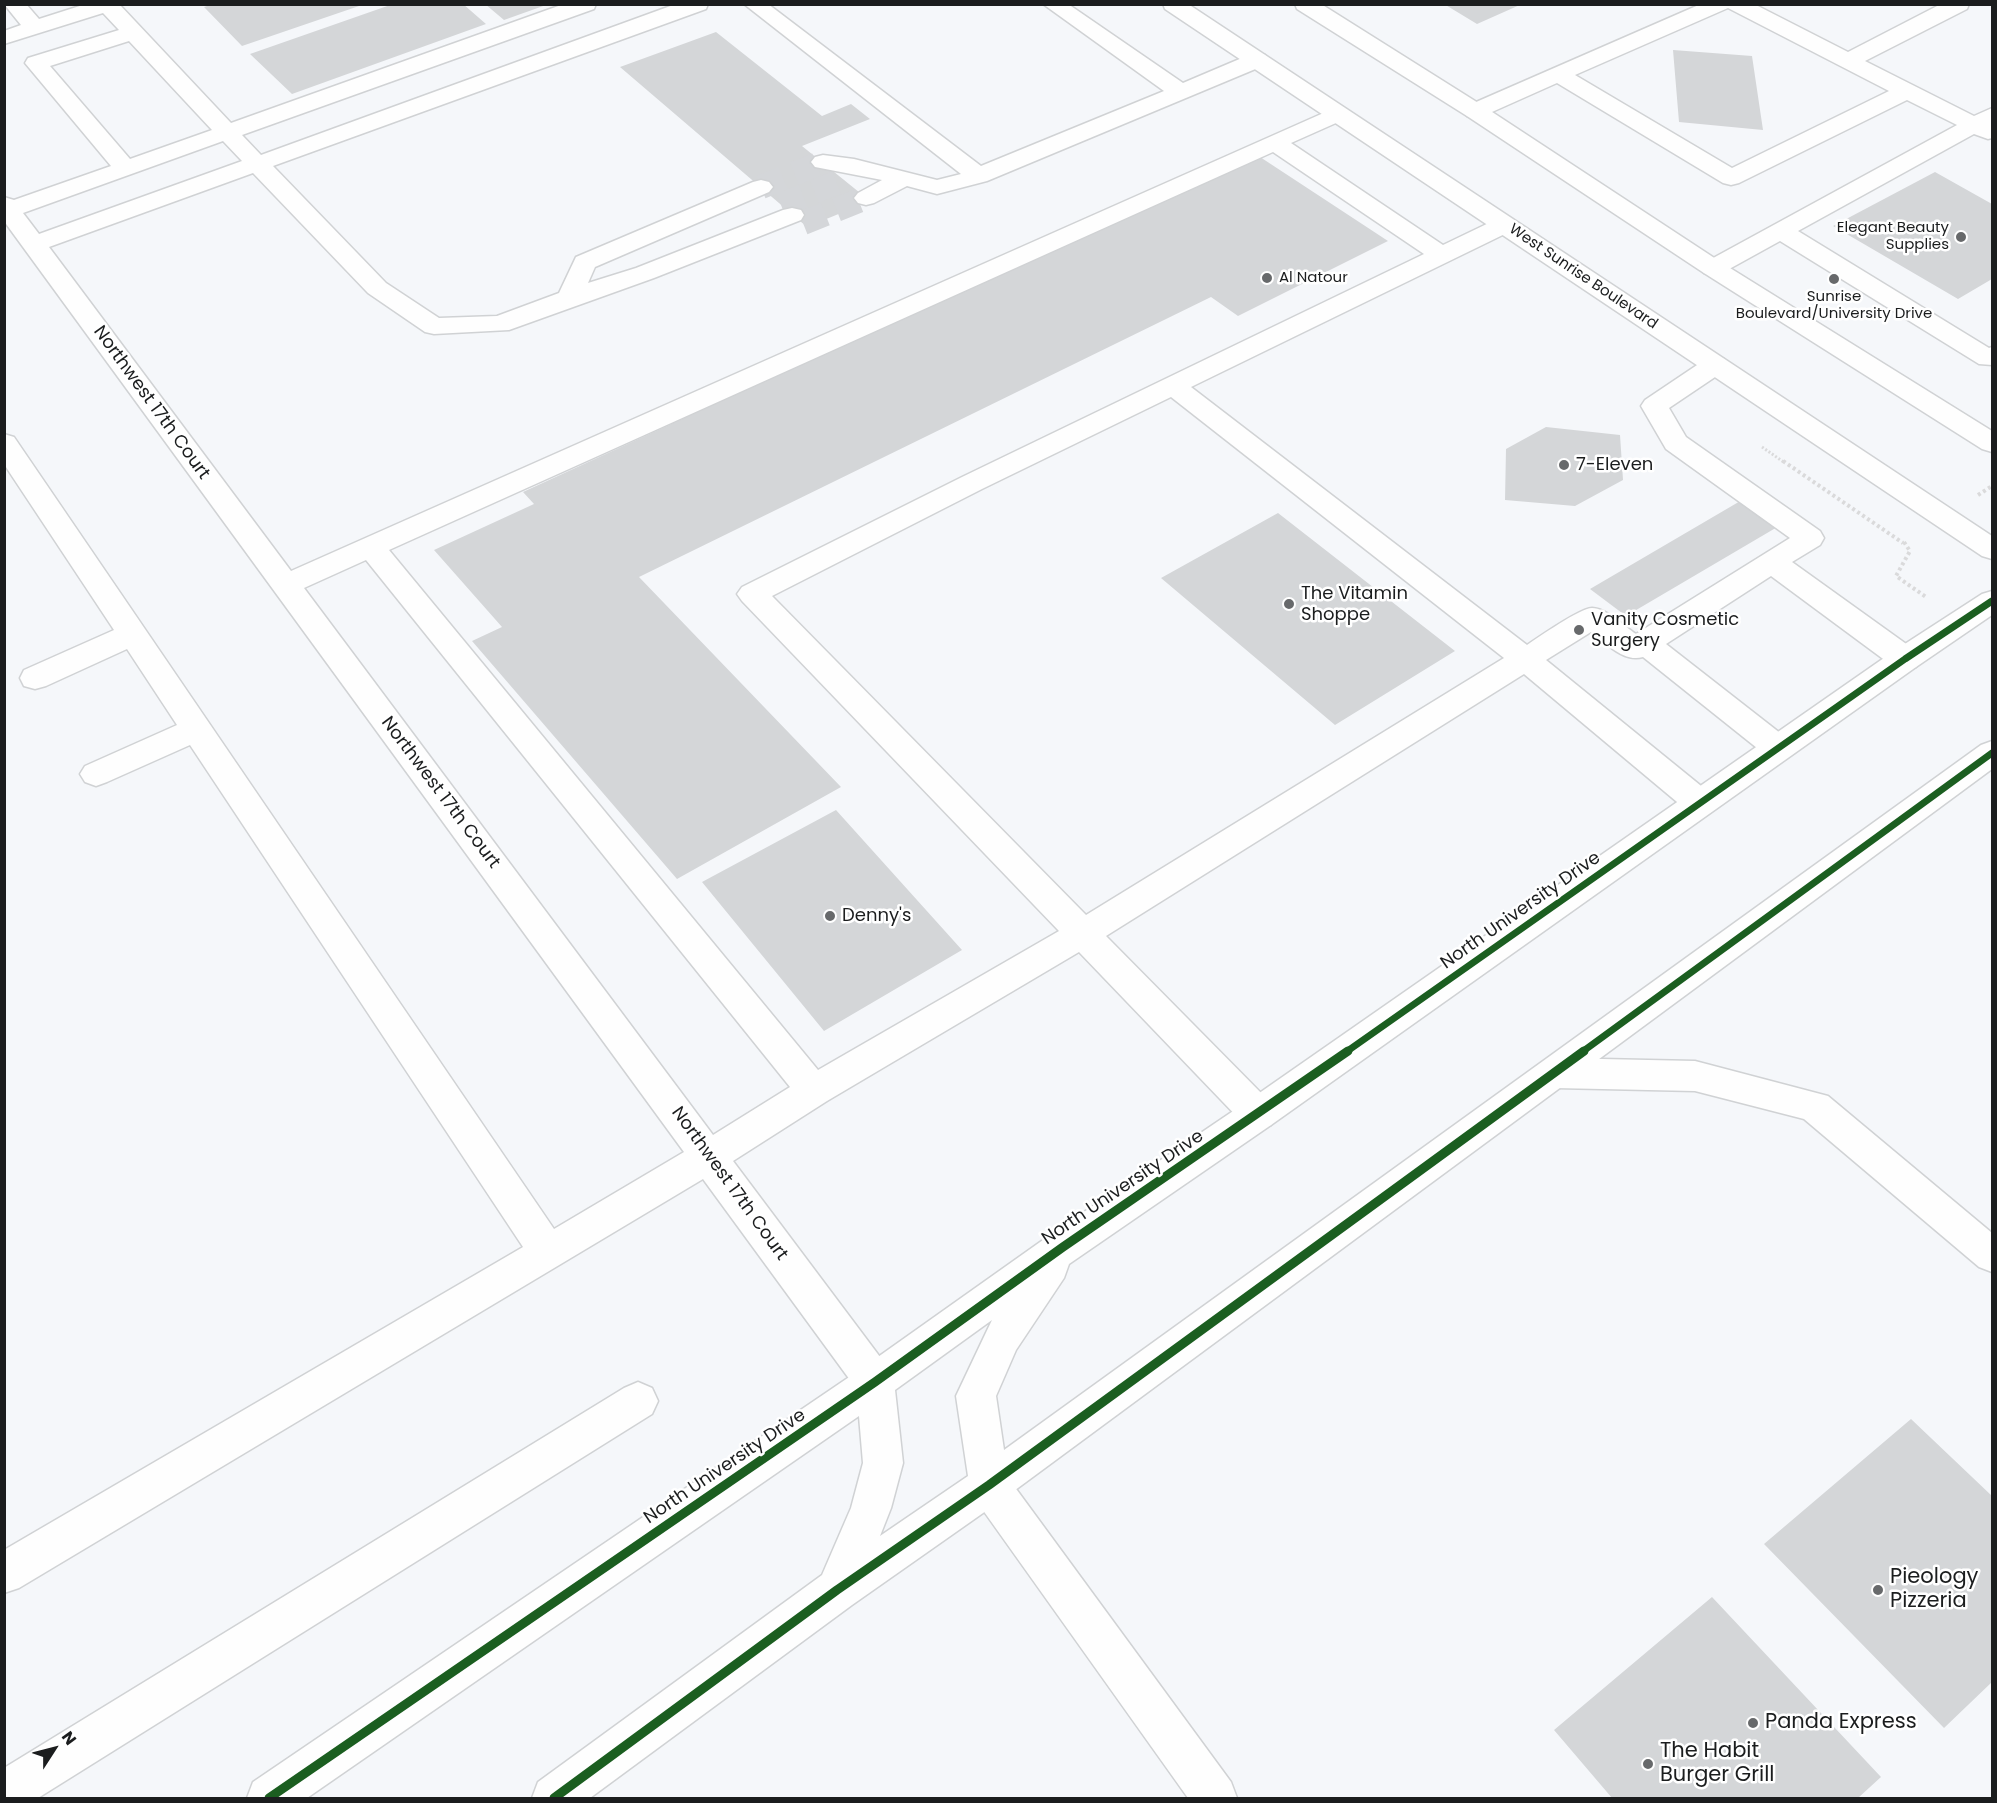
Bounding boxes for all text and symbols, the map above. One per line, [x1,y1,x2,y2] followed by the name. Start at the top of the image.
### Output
[1837,219,1949,254] place label: Elegant Beauty Supplies
[1505,221,1661,333] street label: West Sunrise Boulevard
[1954,230,1968,244] marker: Elegant Beauty Supplies
[1279,269,1348,287] place label: Al Natour
[1260,271,1274,285] marker: Al Natour
[1827,272,1841,286] marker: Sunrise Boulevard/University Drive
[1736,288,1932,323] place label: Sunrise Boulevard/University Drive
[88,322,214,484] street label: Northwest 17th Court
[1576,454,1653,476] place label: 7-Eleven
[1557,458,1571,472] marker: 7-Eleven
[1301,583,1408,626] place label: The Vitamin Shoppe
[1282,597,1296,611] marker: The Vitamin Shoppe
[1591,609,1739,652] place label: Vanity Cosmetic Surgery
[1572,623,1586,637] marker: Vanity Cosmetic Surgery
[376,713,504,873] street label: Northwest 17th Court
[1437,848,1605,974] street label: North University Drive
[842,905,911,927] place label: Denny's
[823,909,837,923] marker: Denny's
[666,1103,792,1265] street label: Northwest 17th Court
[1038,1126,1208,1250] street label: North University Drive
[640,1405,810,1529] street label: North University Drive
[1890,1565,1978,1615] place label: Pieology Pizzeria
[1871,1583,1885,1597] marker: Pieology Pizzeria
[1765,1710,1917,1736] place label: Panda Express
[1746,1716,1760,1730] marker: Panda Express
[24,1719,84,1779] north arrow
[56,1726,82,1750] text: N
[1660,1739,1774,1789] place label: The Habit Burger Grill
[1641,1757,1655,1771] marker: The Habit Burger Grill

